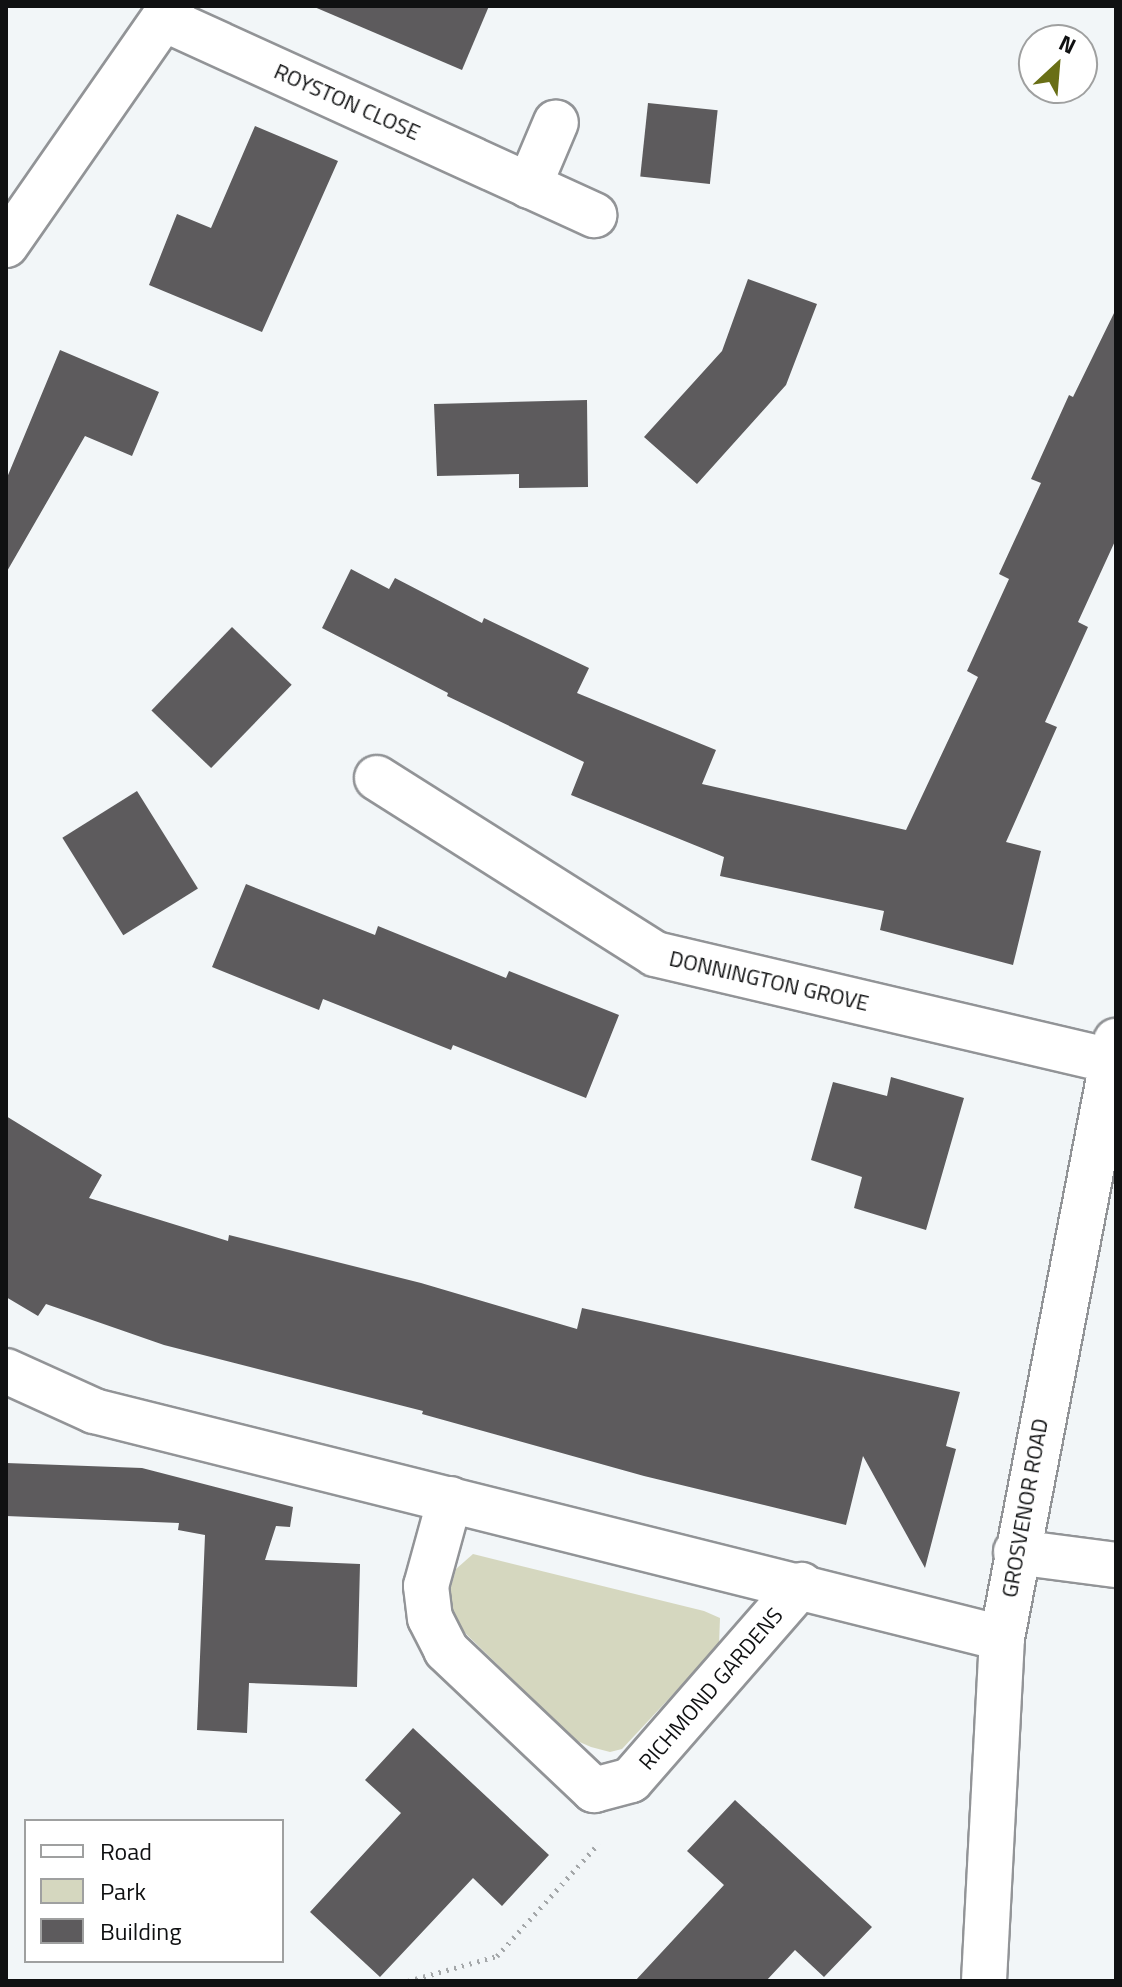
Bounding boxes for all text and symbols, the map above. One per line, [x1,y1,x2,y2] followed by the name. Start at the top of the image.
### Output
[1018,24,1098,104] north arrow
[1053,26,1082,63] text: N
[270,58,424,146] street label: ROYSTON CLOSE
[667,945,871,1017] street label: DONNINGTON GROVE
[996,1416,1054,1600] street label: GROSVENOR ROAD
[633,1603,789,1775] street label: RICHMOND GARDENS
[24,1819,284,1963] legend
[100,1833,152,1869] text: Road
[100,1873,146,1909] text: Park
[100,1913,182,1949] text: Building

